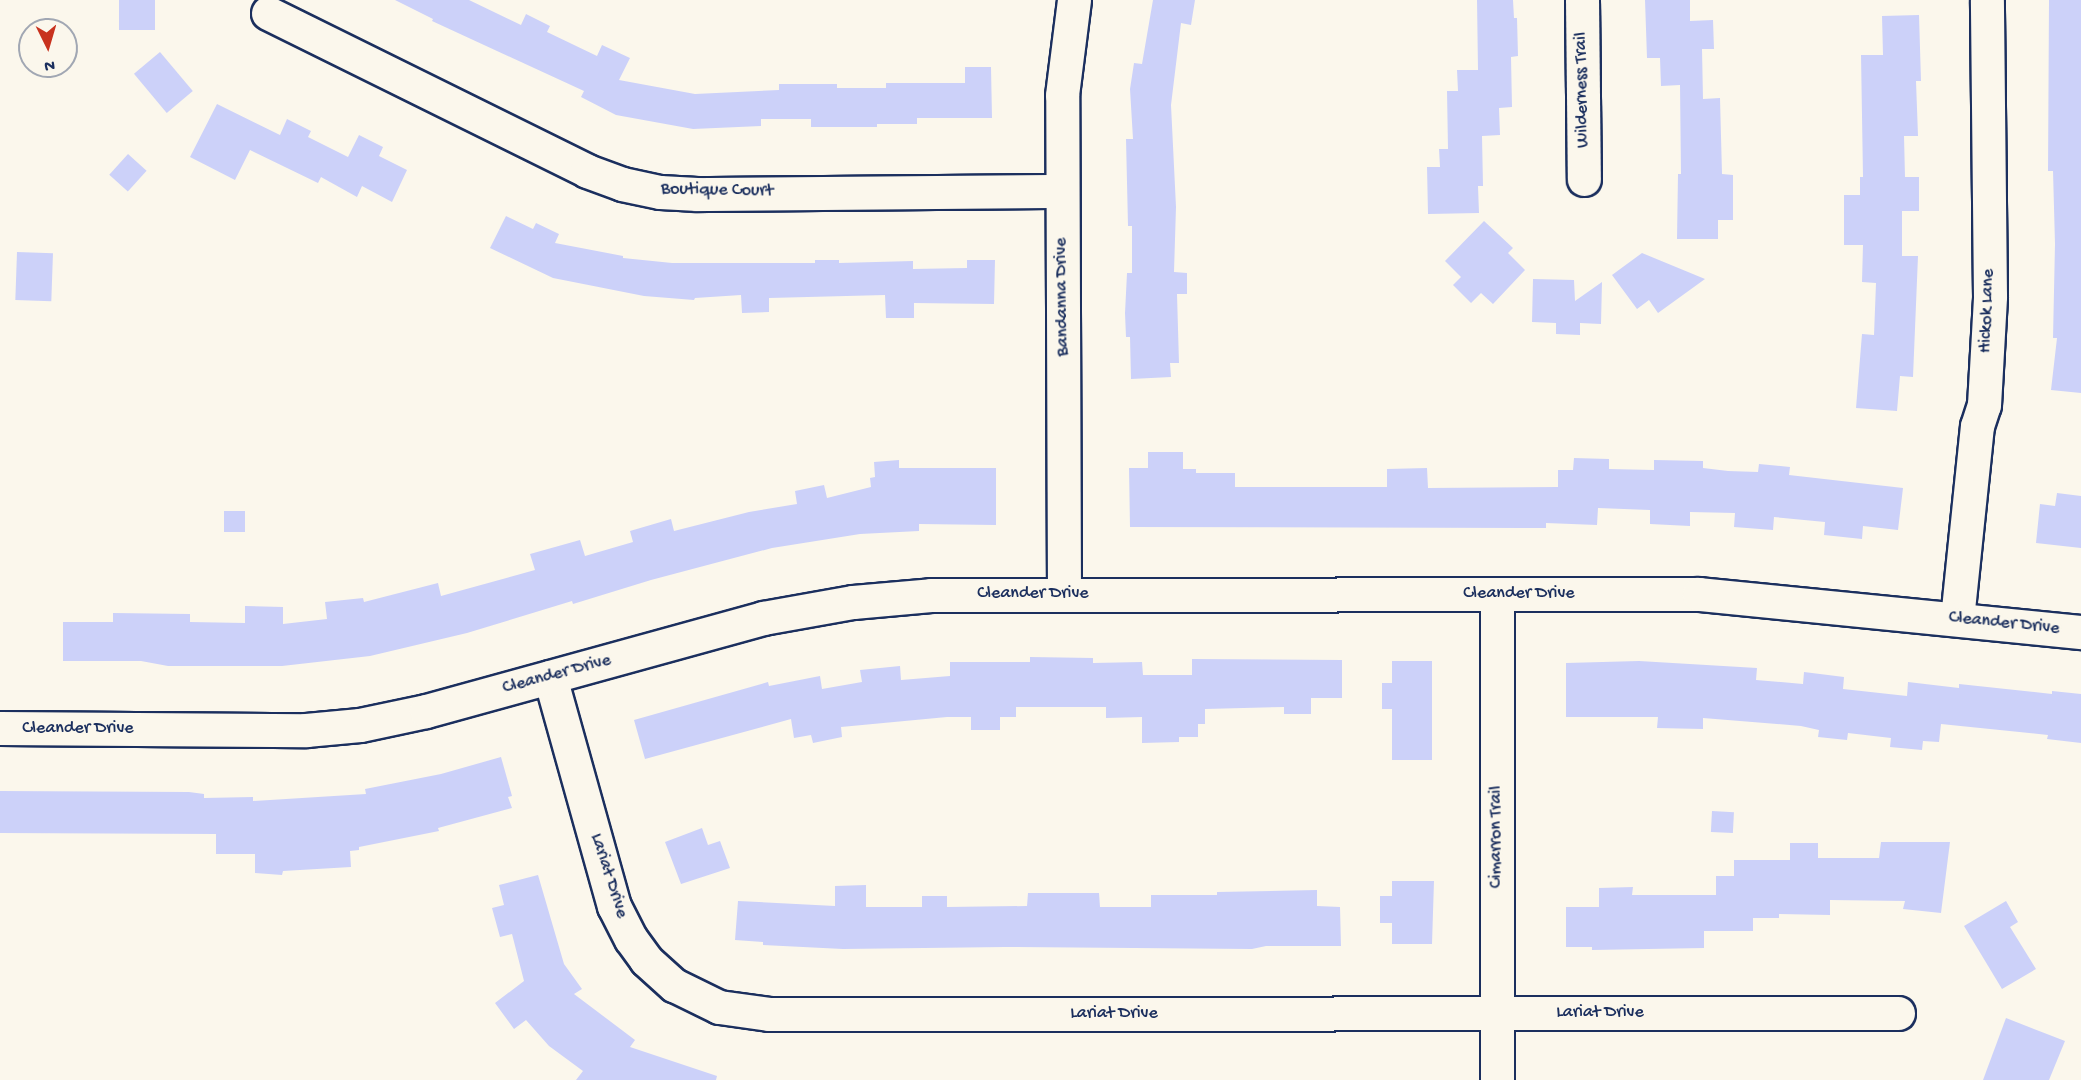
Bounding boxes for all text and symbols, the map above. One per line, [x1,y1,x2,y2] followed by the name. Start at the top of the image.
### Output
[18,18,78,78] north arrow
[1571,32,1595,148] street label: Wilderness Trail
[43,55,55,74] text: N
[661,179,773,203] street label: Boutique Court
[1051,237,1075,357] street label: Bandanna Drive
[1976,268,2000,354] street label: Hickok Lane
[977,583,1089,605] street label: Cleander Drive
[1463,583,1575,605] street label: Cleander Drive
[1948,607,2060,641] street label: Cleander Drive
[500,650,614,700] street label: Cleander Drive
[22,718,134,740] street label: Cleander Drive
[1486,786,1508,888] street label: Cimarron Trail
[584,831,632,921] street label: Lariat Drive
[1556,1002,1644,1024] street label: Lariat Drive
[1070,1003,1158,1025] street label: Lariat Drive

